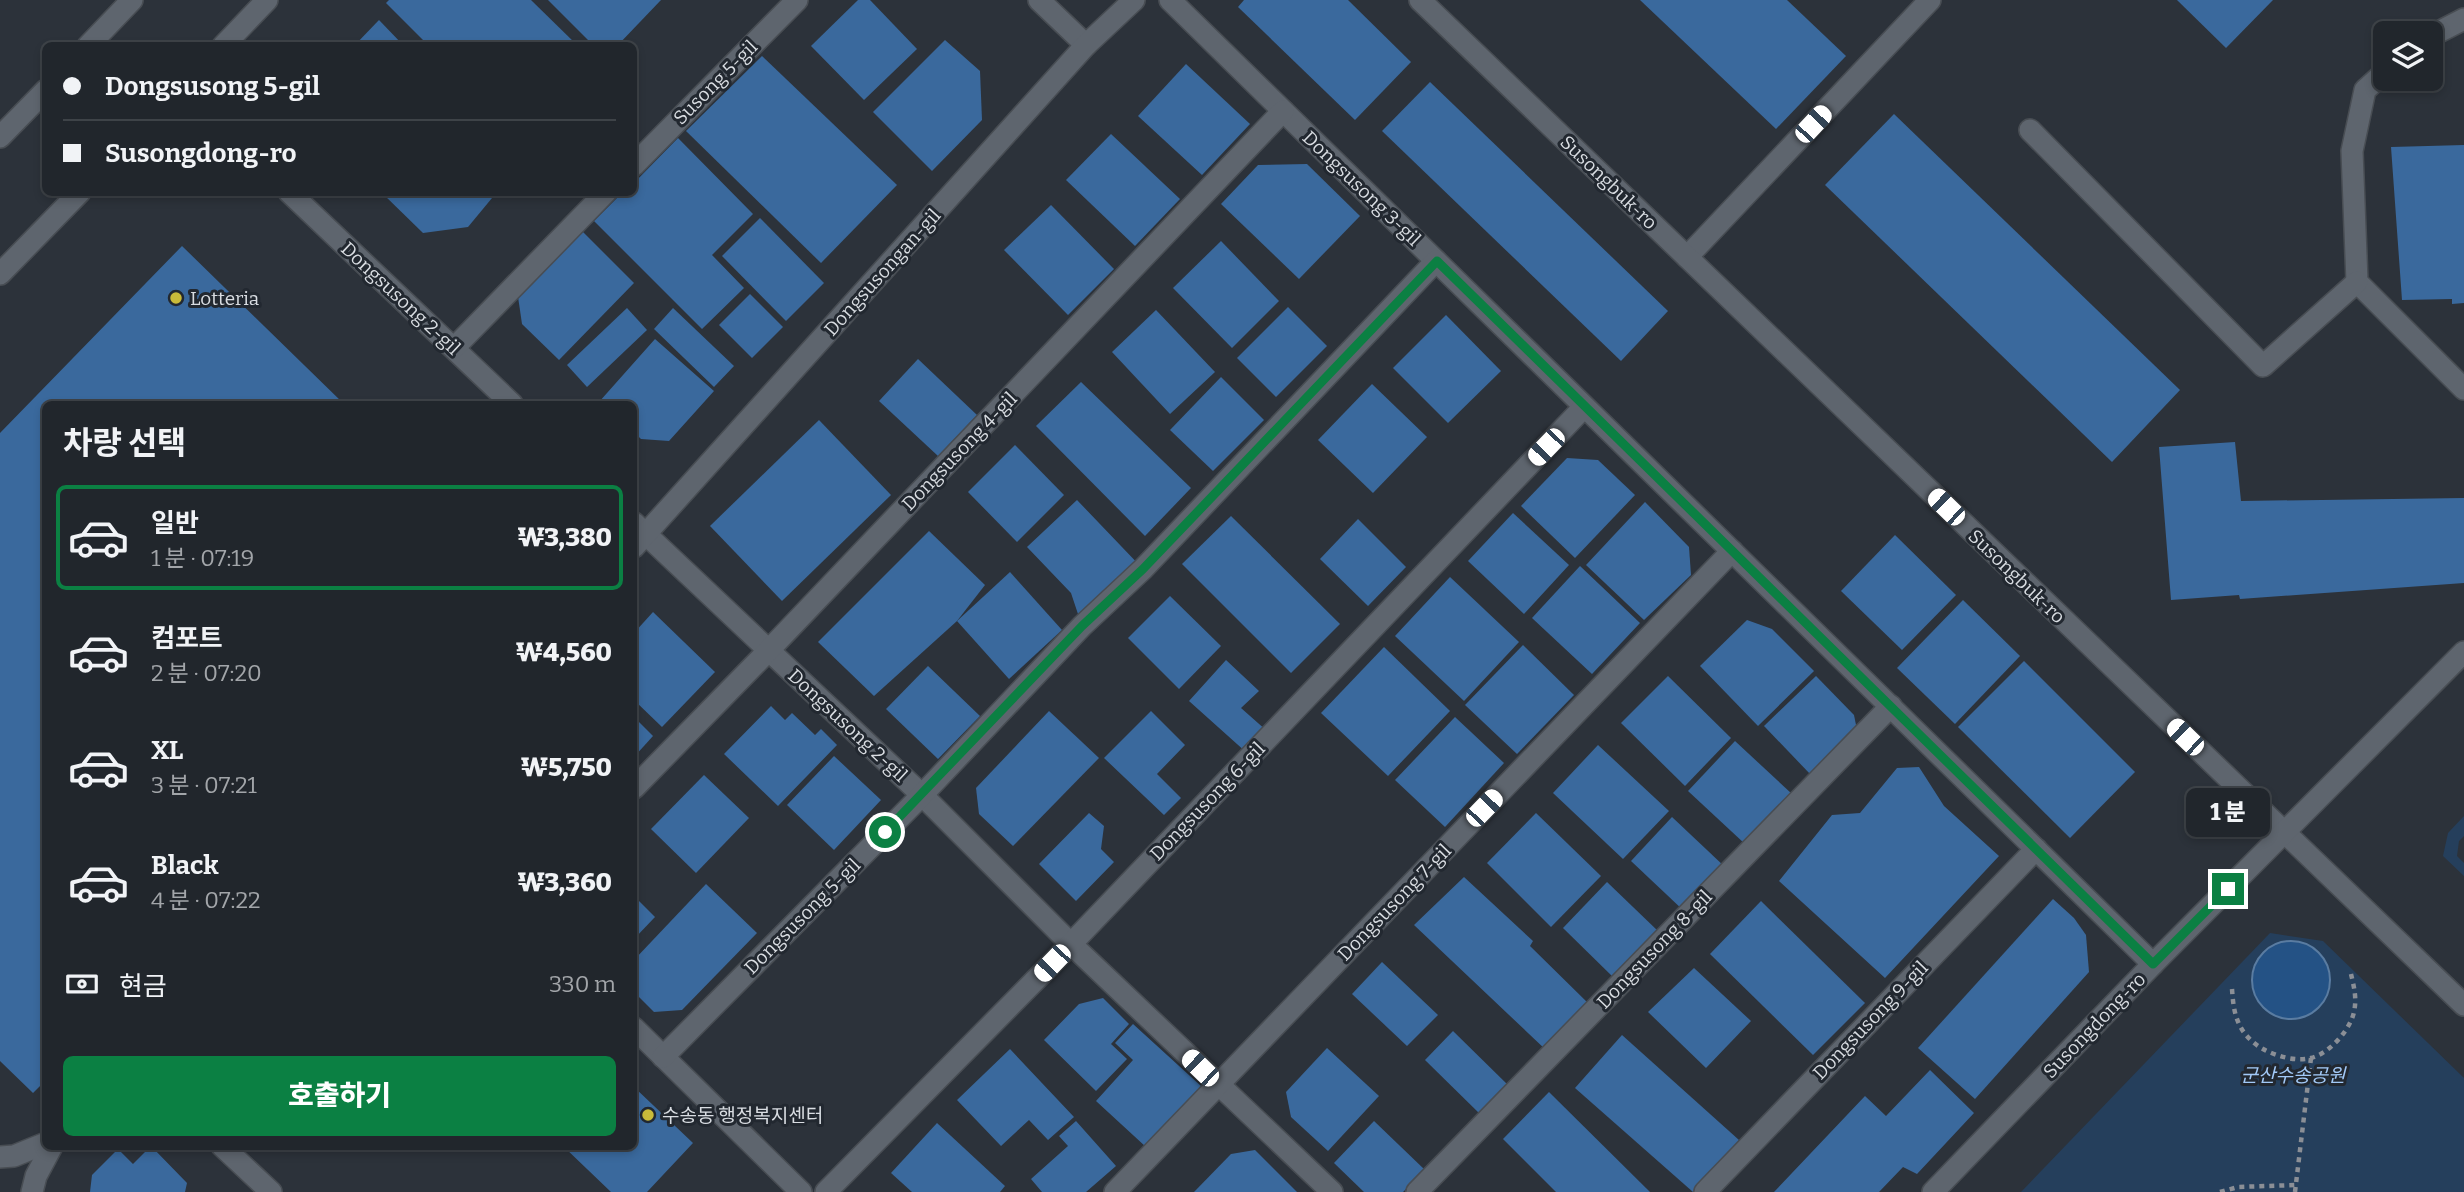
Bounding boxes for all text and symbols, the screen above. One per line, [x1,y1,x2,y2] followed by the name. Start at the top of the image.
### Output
[2373,21,2443,91] map controls
[2373,21,2443,91] button: layers
[668,35,762,129] street label: Susong 5-gil
[105,71,320,102] text: Dongsusong 5-gil
[1791,101,1836,147] car
[1298,126,1425,251] street label: Dongsusong 3-gil
[1556,131,1662,234] street label: Susongbuk-ro
[105,138,297,169] text: Susongdong-ro
[819,204,945,341] street label: Dongsusongan-gil
[336,237,465,360] street label: Dongsusong 2-gil
[190,287,260,310] place label: Lotteria
[168,290,184,306] marker: Lotteria
[897,387,1022,515] street label: Dongsusong 4-gil
[63,424,187,462] text: 차량 선택
[1524,425,1569,469] car
[1924,485,1969,529] car
[67,506,130,569] icon: car
[151,508,199,539] text: 일반
[517,522,612,553] text: ₩3,380
[1964,525,2070,628] street label: Susongbuk-ro
[151,544,254,572] text: 1 분 · 07:19
[67,621,130,684] icon: car
[151,623,223,654] text: 컴포트
[516,637,612,668] text: ₩4,560
[151,659,262,687] text: 2 분 · 07:20
[783,664,912,787] street label: Dongsusong 2-gil
[2163,715,2208,759] car
[151,735,183,766] text: XL
[67,736,130,799] icon: car
[1145,737,1270,865] street label: Dongsusong 6-gil
[521,752,612,783] text: ₩5,750
[151,771,257,799] text: 3 분 · 07:21
[1462,786,1507,830] car
[2186,788,2270,836] callout: 1 분
[2210,798,2246,826] text: 1 분
[869,816,901,848] route start
[1333,839,1456,965] street label: Dongsusong 7-gil
[151,850,219,881] text: Black
[67,851,130,914] icon: car
[740,854,865,979] street label: Dongsusong 5-gil
[518,867,612,898] text: ₩3,360
[2212,873,2244,905] route end
[1592,885,1717,1013] street label: Dongsusong 8-gil
[151,886,260,914] text: 4 분 · 07:22
[1030,941,1075,985] car
[1808,956,1933,1084] street label: Dongsusong 9-gil
[63,965,101,1003] icon: cash
[2038,968,2151,1083] street label: Susongdong-ro
[549,970,616,998] text: 330 m
[119,971,167,1002] text: 현금
[1178,1046,1223,1090] car
[63,1056,616,1136] button: 호출하기
[2241,1064,2347,1087] park label: 군산수송공원
[662,1104,823,1127] place label: 수송동 행정복지센터
[640,1107,656,1123] marker: 수송동 행정복지센터

